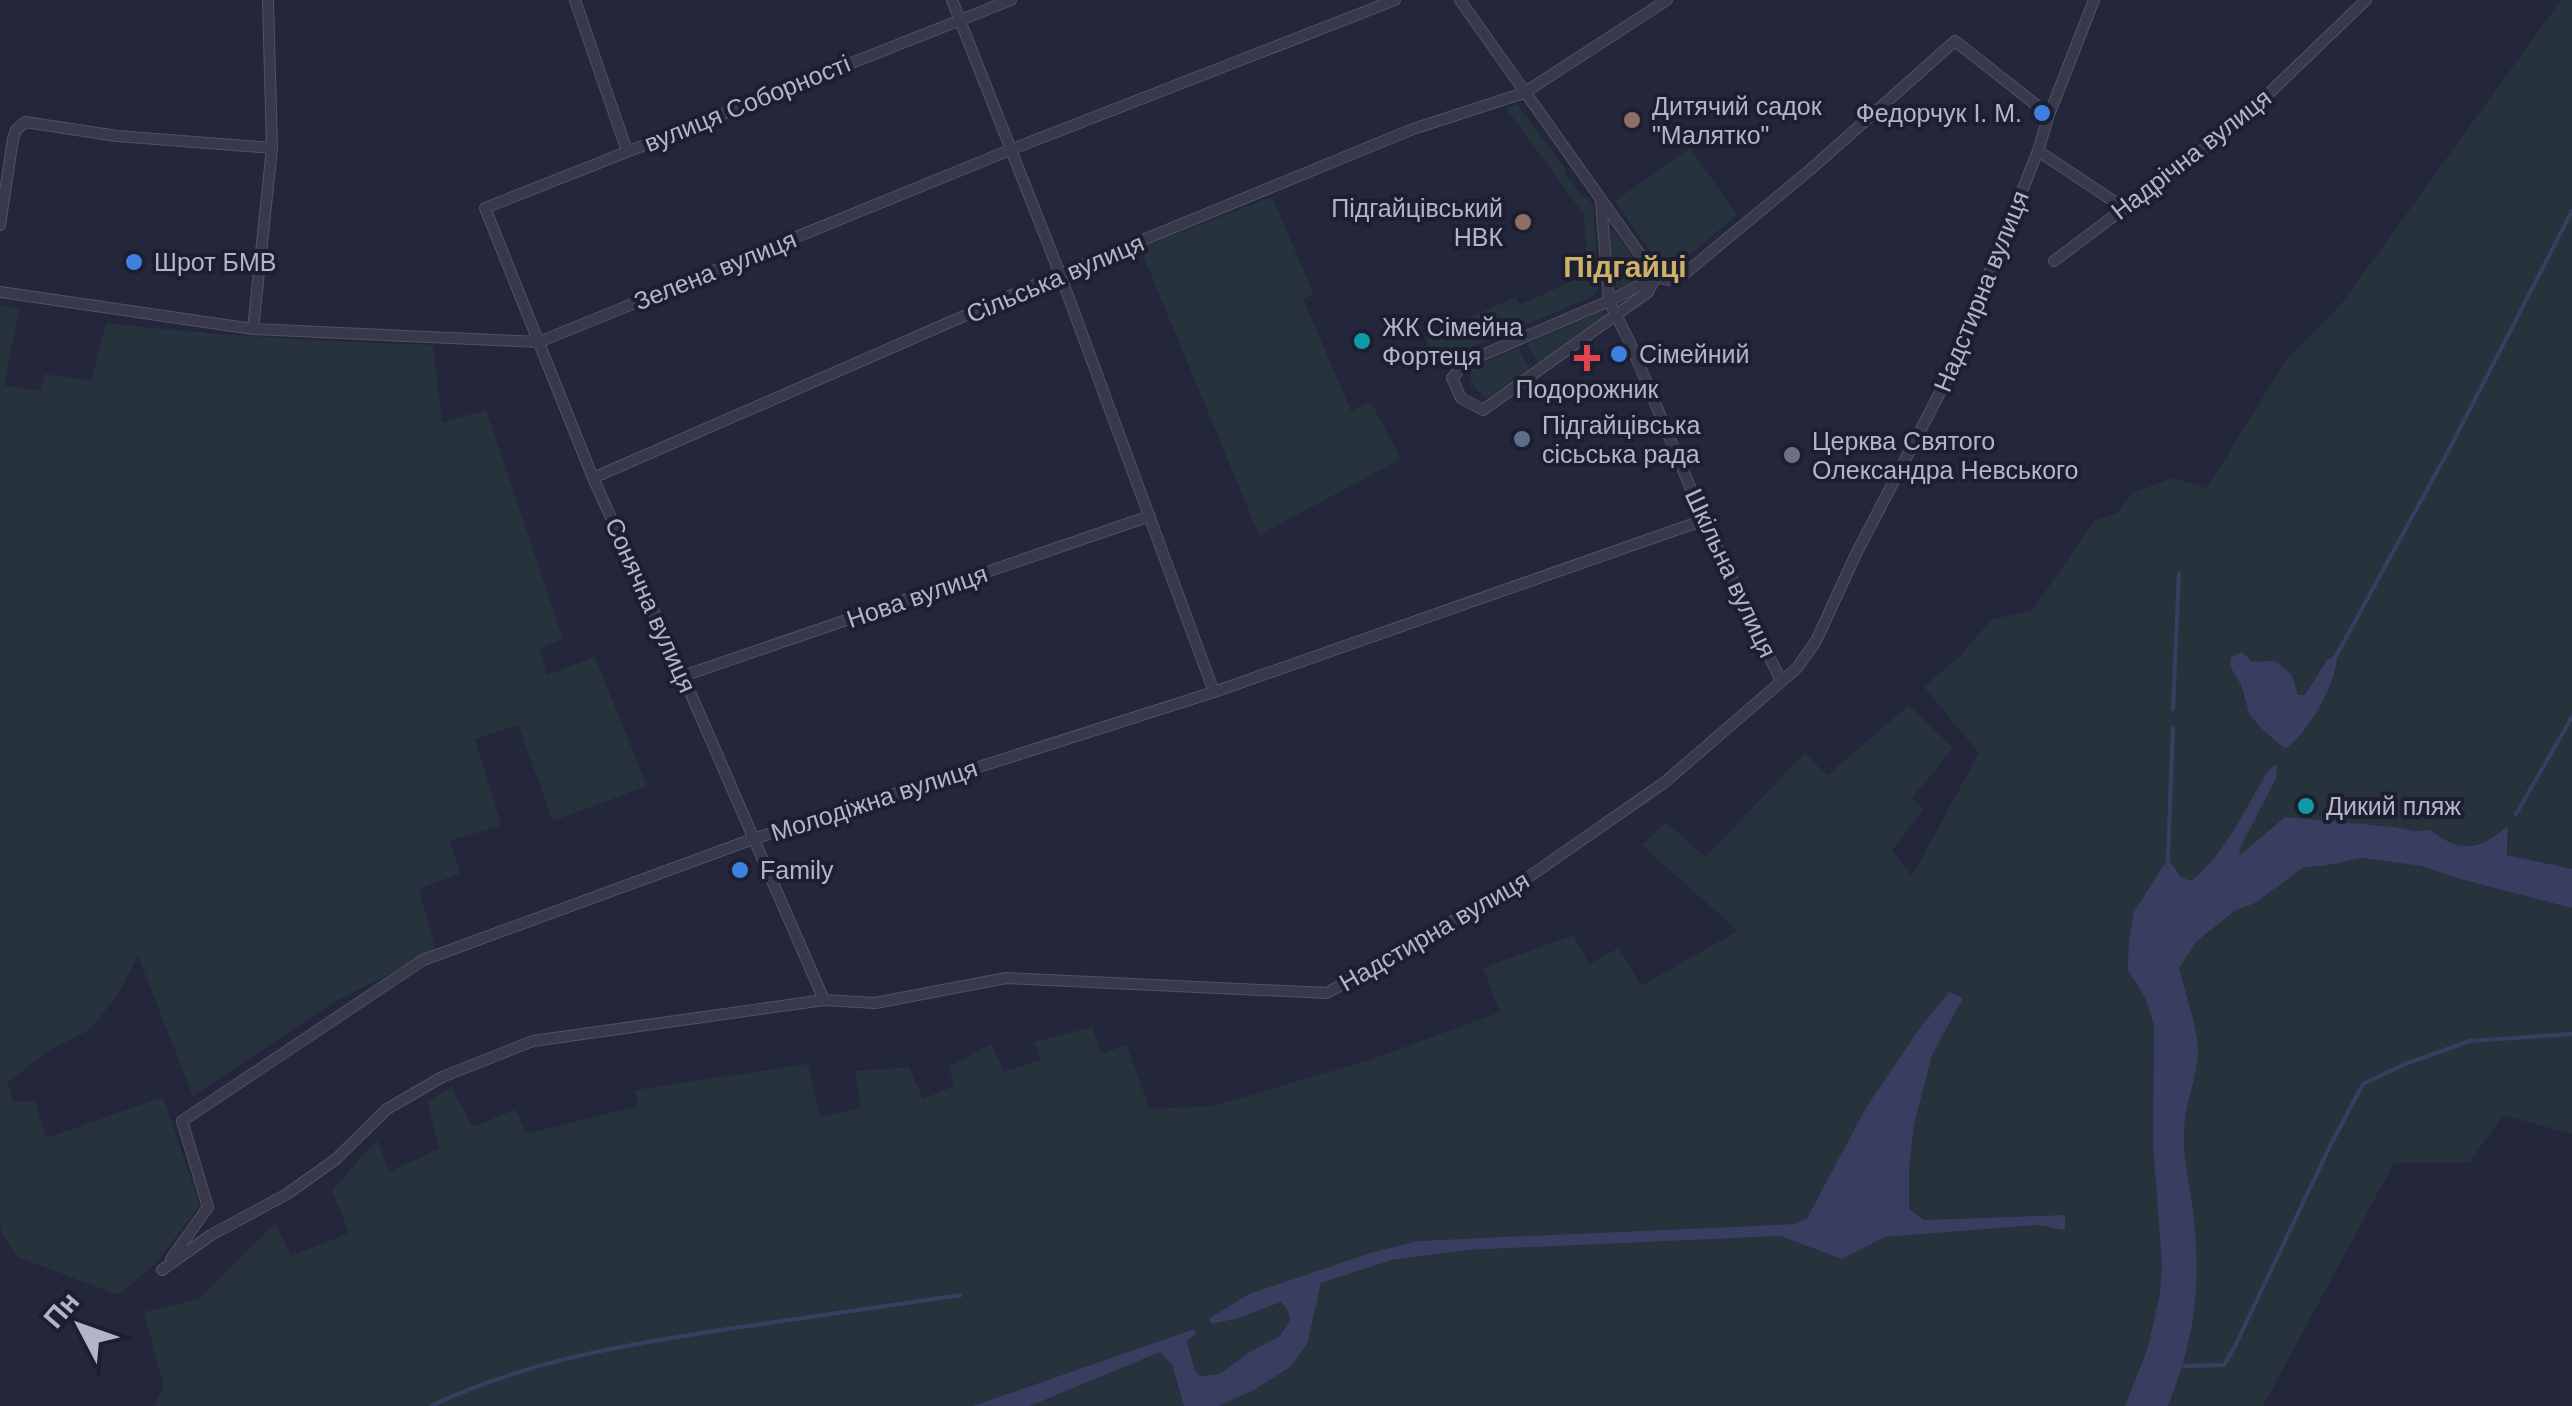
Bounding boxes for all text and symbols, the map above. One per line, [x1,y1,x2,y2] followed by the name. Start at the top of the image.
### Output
[640,49,854,157] street label: вулиця Соборності
[2106,83,2276,225] street label: Надрічна вулиця
[1652,92,1823,149] place label: Дитячий садок "Малятко"
[1856,99,2022,127] place label: Федорчук І. М.
[2031,102,2053,124] marker: Федорчук І. М.
[1621,109,1643,131] marker: Дитячий садок "Малятко"
[1928,186,2034,396] street label: Надстирна вулиця
[1331,194,1503,251] place label: Підгайцівський НВК
[1512,211,1534,233] marker: Підгайцівський НВК
[630,225,800,315] street label: Зелена вулиця
[962,228,1148,328] street label: Сільська вулиця
[154,248,276,276] place label: Шрот БМВ
[1563,250,1687,283] district label: Підгайці
[123,251,145,273] marker: Шрот БМВ
[1382,313,1523,370] place label: ЖК Сімейна Фортеця
[1351,330,1373,352] marker: ЖК Сімейна Фортеця
[1639,340,1749,368] place label: Сімейний
[1608,343,1630,365] marker: Сімейний
[1576,347,1598,369] marker: Подорожник
[1516,375,1659,403] place label: Подорожник
[1542,411,1700,468] place label: Підгайцівська сісьська рада
[1812,427,2079,484] place label: Церква Святого Олександра Невського
[1511,428,1533,450] marker: Підгайцівська сісьська рада
[1781,444,1803,466] marker: Церква Святого Олександра Невського
[1680,484,1782,662] street label: Шкільна вулиця
[600,513,702,697] street label: Сонячна вулиця
[843,559,991,633] street label: Нова вулиця
[767,753,981,847] street label: Молодіжна вулиця
[2326,792,2461,820] place label: Дикий пляж
[2295,795,2317,817] marker: Дикий пляж
[760,856,834,884] place label: Family
[729,859,751,881] marker: Family
[1334,865,1534,997] street label: Надстирна вулиця
[30,1276,130,1376] north arrow
[38,1286,85,1334] text: Пн

